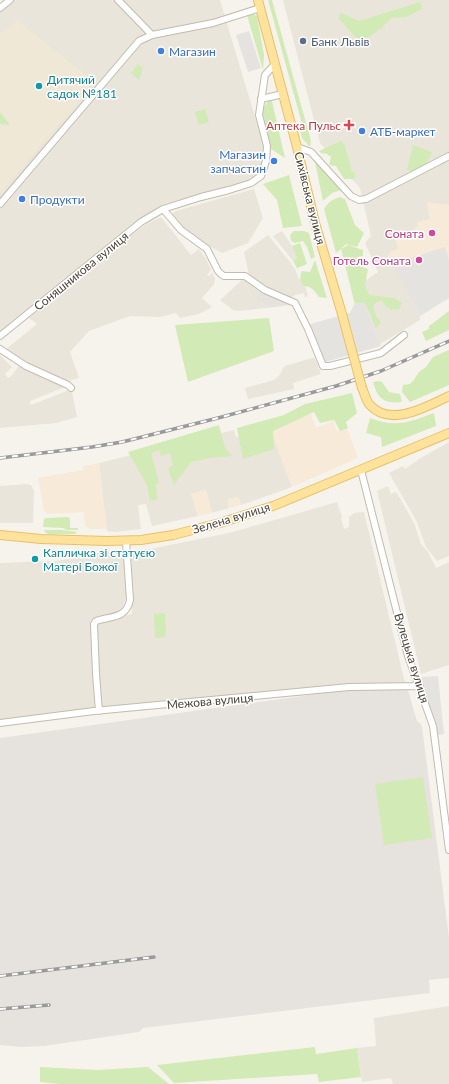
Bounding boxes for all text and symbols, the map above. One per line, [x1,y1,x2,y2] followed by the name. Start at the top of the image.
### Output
[311,34,370,49] place label: Банк Львів
[298,36,308,46] marker: Банк Львів
[169,44,216,59] place label: Магазин
[156,46,166,56] marker: Магазин
[47,72,117,101] place label: Дитячий садок №181
[34,81,44,91] marker: Дитячий садок №181
[266,118,341,133] place label: Аптека Пульс
[344,120,354,130] marker: Аптека Пульс
[370,124,436,139] place label: АТБ-маркет
[357,126,367,136] marker: АТБ-маркет
[210,147,266,176] place label: Магазин запчастин
[291,150,329,246] street label: Сихівська вулиця
[269,156,279,166] marker: Магазин запчастин
[30,192,85,207] place label: Продукти
[17,194,27,204] marker: Продукти
[385,226,424,241] place label: Соната
[31,228,131,314] street label: Соняшникова вулиця
[427,228,437,238] marker: Соната
[333,253,411,268] place label: Готель Соната
[414,255,424,265] marker: Готель Соната
[190,499,272,537] street label: Зелена вулиця
[43,545,155,574] place label: Капличка зі статуєю Матері Божої
[30,554,40,564] marker: Капличка зі статуєю Матері Божої
[391,611,433,705] street label: Вулецька вулиця
[166,690,254,712] street label: Межова вулиця

